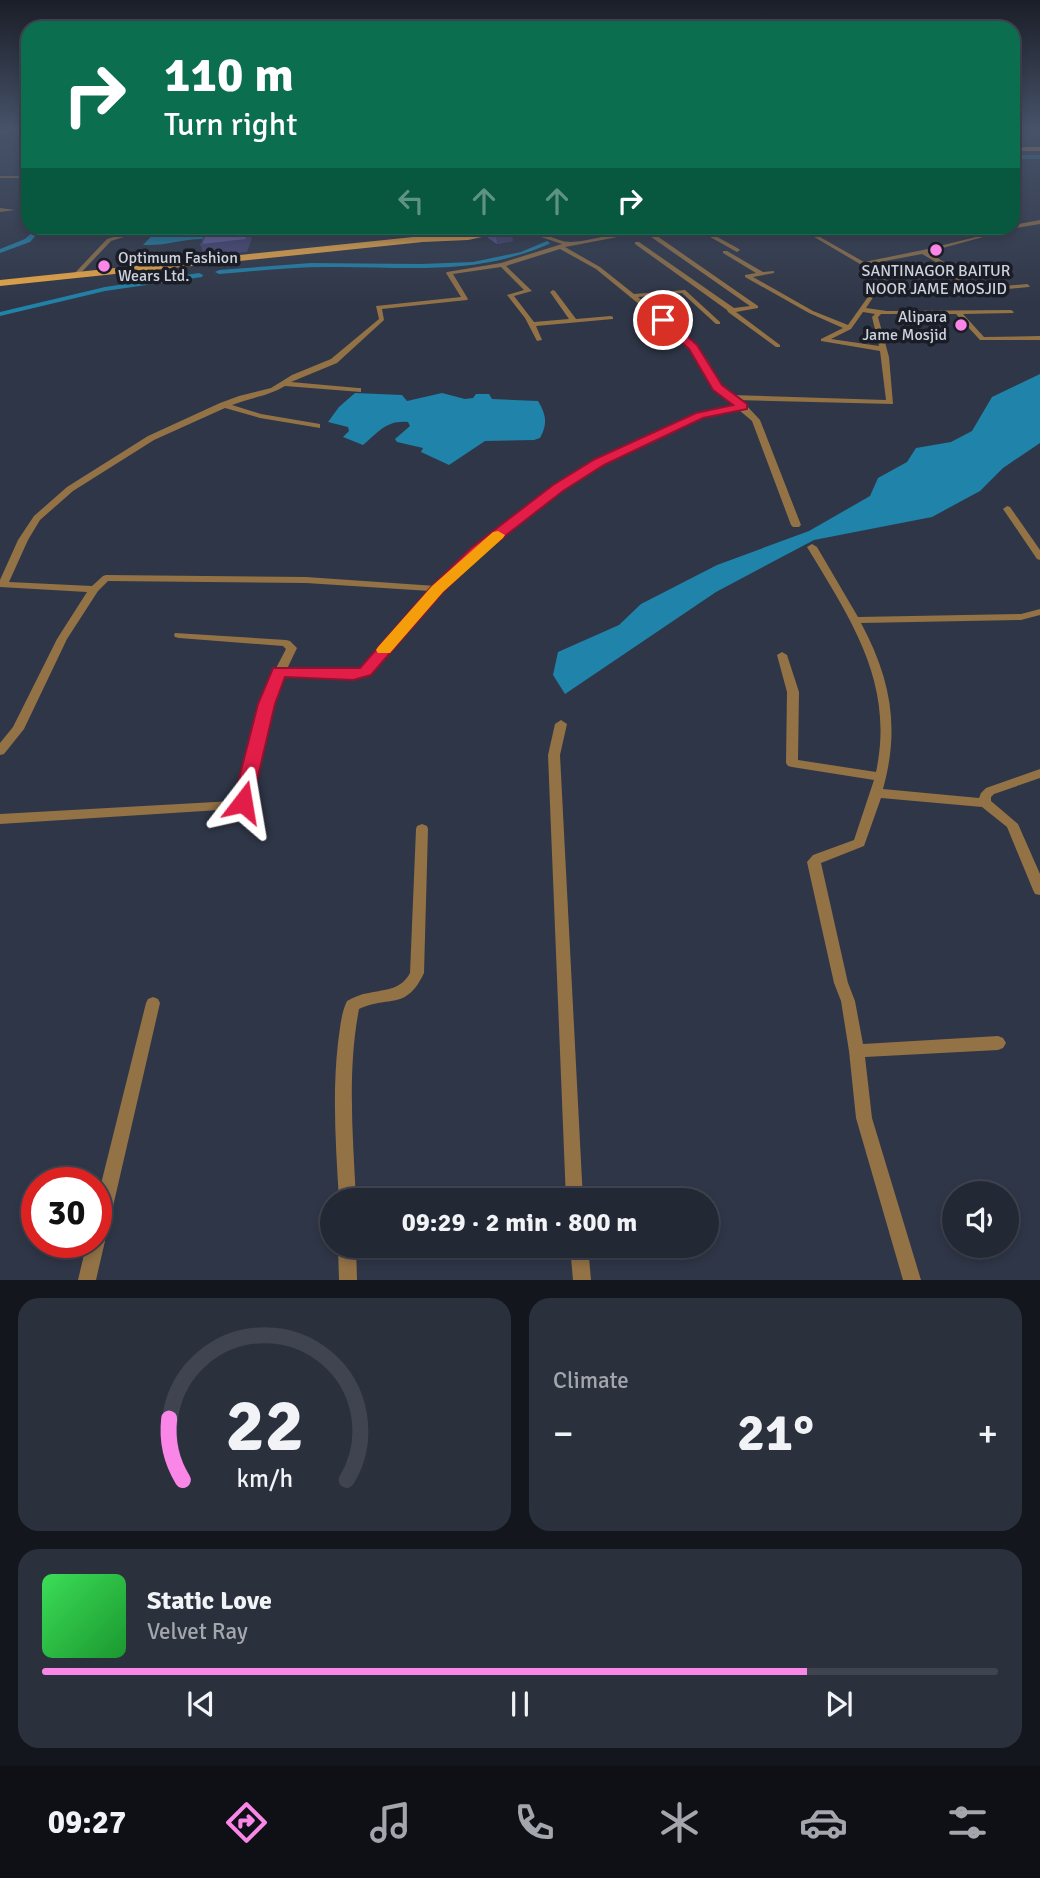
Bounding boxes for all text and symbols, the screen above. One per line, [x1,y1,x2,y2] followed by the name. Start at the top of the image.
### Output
[164,45,294,105] text: 110 m
[49,49,140,140] icon: right
[164,105,297,144] text: Turn right
[392,182,430,220] icon: left
[465,182,503,220] icon: ahead
[538,182,576,220] icon: ahead
[611,182,649,220] icon: right
[928,242,944,258] marker: SANTINAGOR BAITUR NOOR JAME MOSJID
[118,248,238,286] place label: Optimum Fashion Wears Ltd.
[96,258,112,274] marker: Optimum Fashion Wears Ltd.
[862,261,1011,299] place label: SANTINAGOR BAITUR NOOR JAME MOSJID
[633,290,693,350] pin
[644,301,682,339] icon: arrive
[862,307,947,345] place label: Alipara Jame Mosjid
[953,317,969,333] marker: Alipara Jame Mosjid
[206,765,280,839] position arrow
[21,1167,112,1258] speed limit sign: 30
[942,1181,1019,1258] map controls
[942,1181,1019,1258] button: sound
[402,1207,637,1239] text: 09:29 · 2 min · 800 m
[553,1366,629,1395] text: Climate
[225,1383,304,1472] text: 22
[737,1401,814,1465] text: 21°
[553,1410,574,1457] text: −
[977,1410,998,1457] text: +
[236,1463,293,1494] text: km/h
[147,1585,272,1617] text: Static Love
[147,1617,248,1646] text: Velvet Ray
[182,1685,220,1723] icon: previous
[501,1685,539,1723] icon: pause
[820,1685,858,1723] icon: next
[222,1798,271,1847] icon: directions
[366,1798,415,1847] icon: music
[510,1798,559,1847] icon: phone
[655,1798,704,1847] icon: climate
[799,1798,848,1847] icon: car
[943,1798,992,1847] icon: filters
[48,1803,126,1842] text: 09:27

